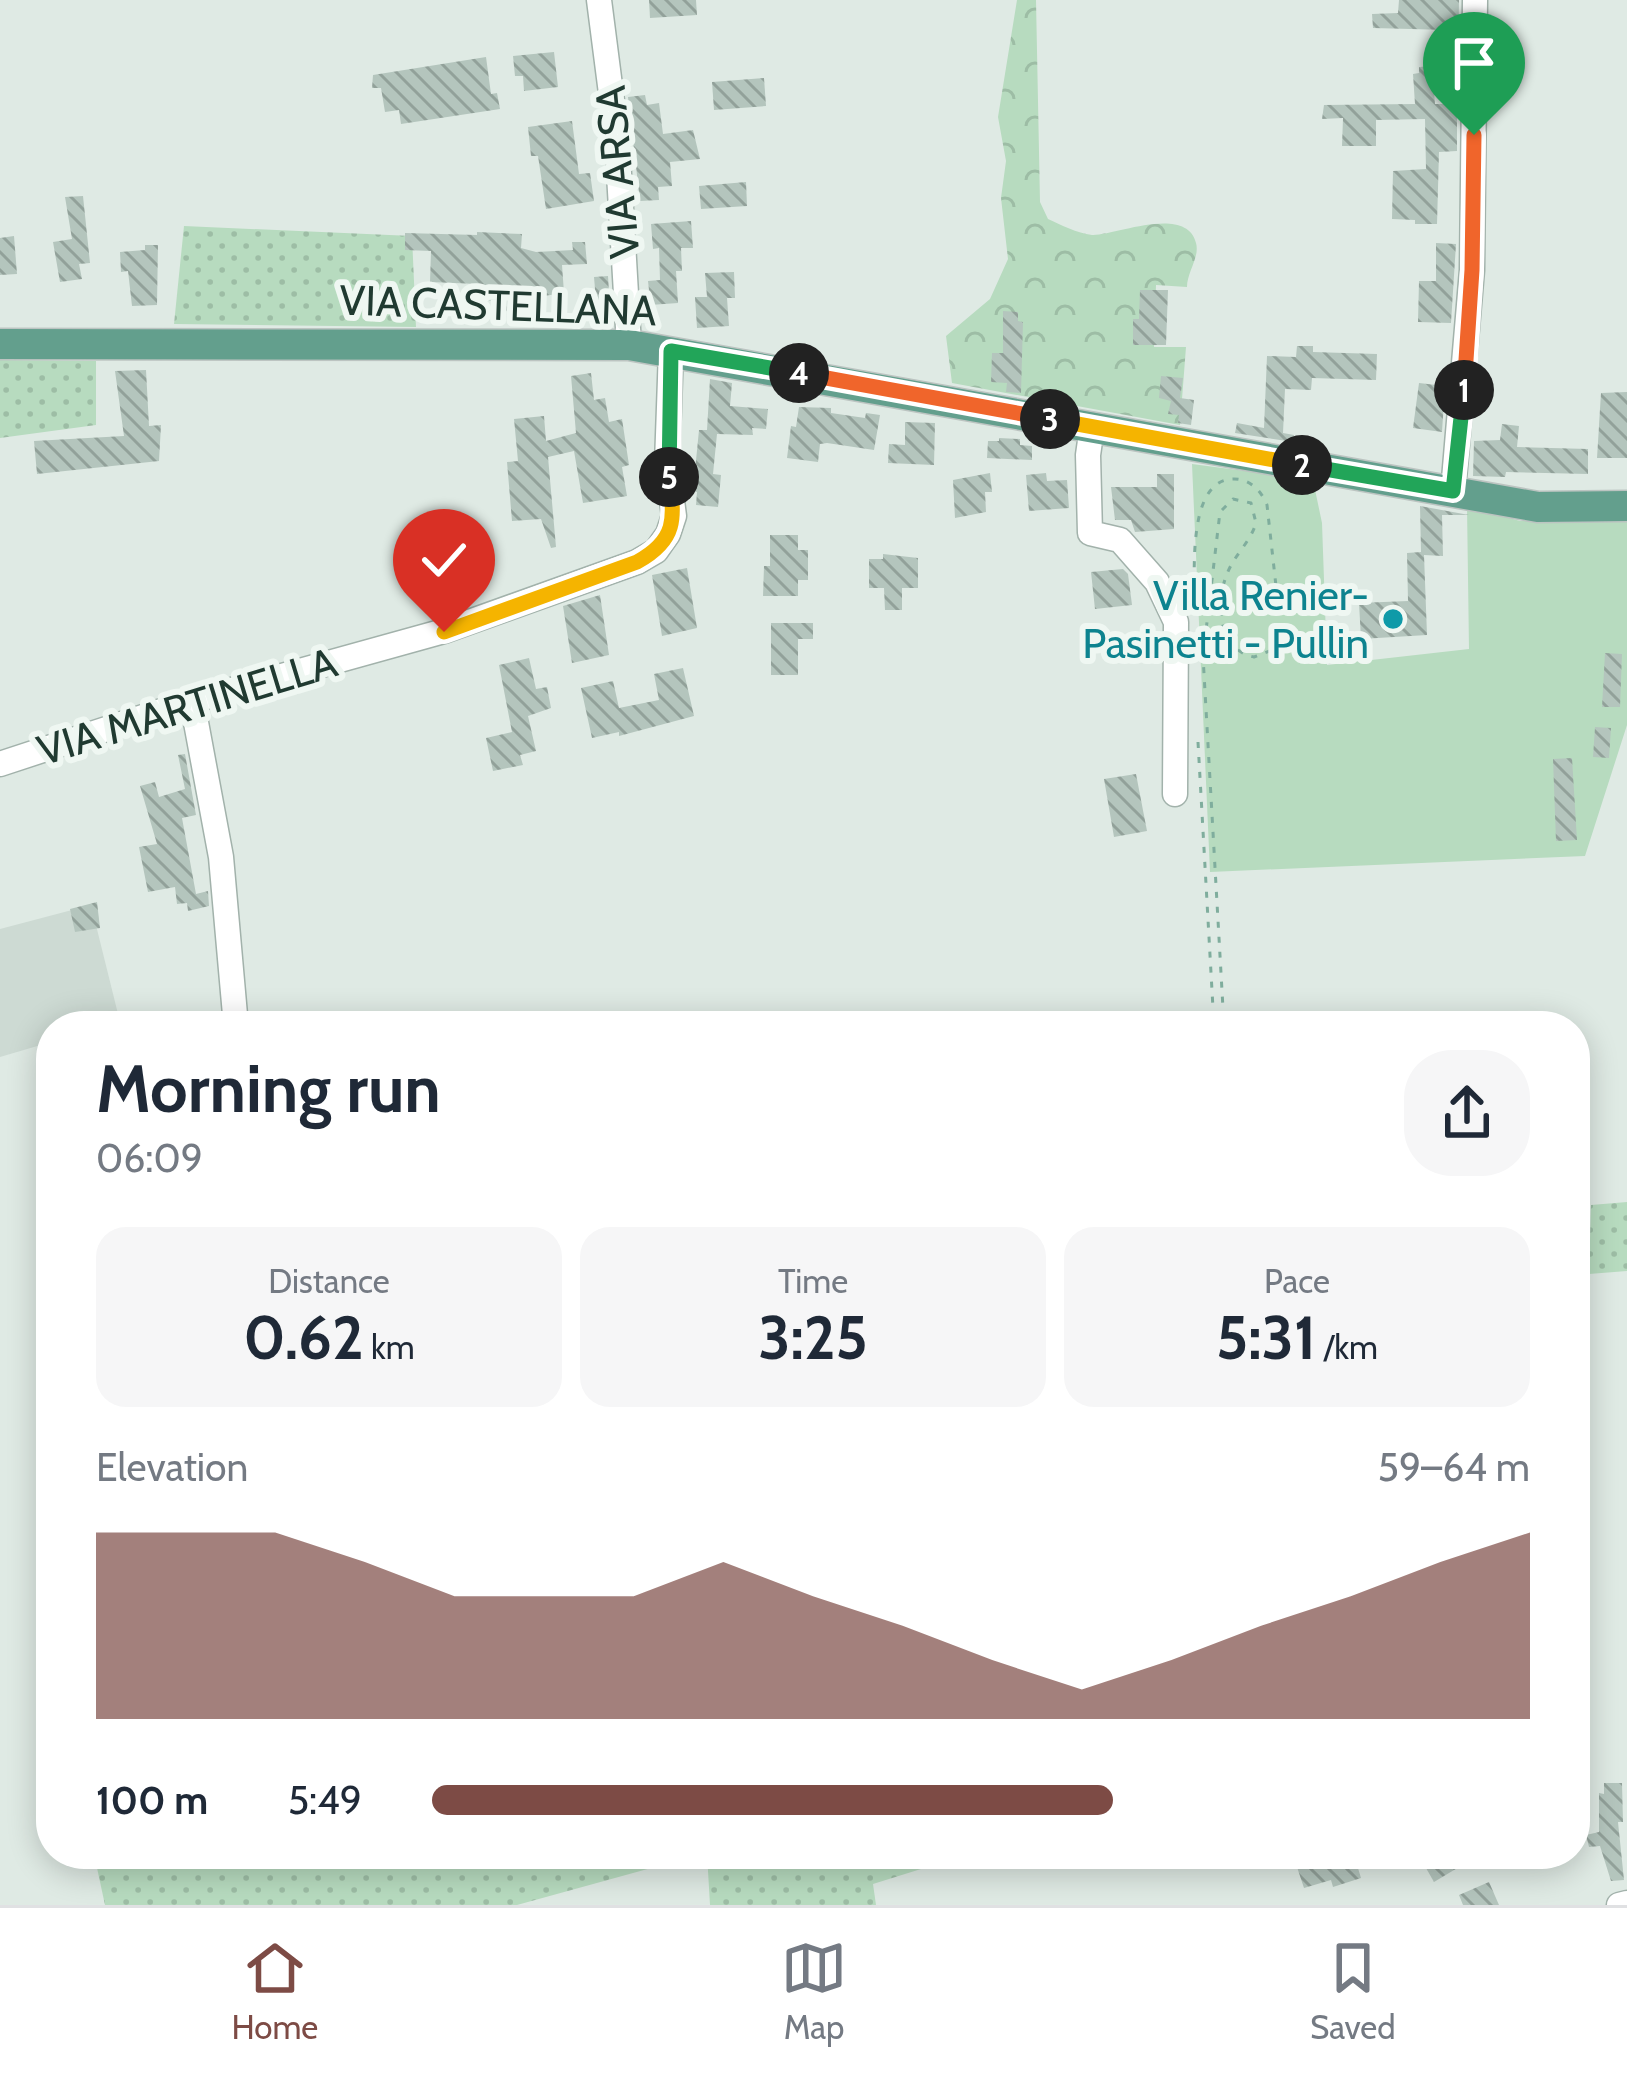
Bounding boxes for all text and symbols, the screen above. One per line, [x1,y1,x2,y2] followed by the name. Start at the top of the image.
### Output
[1423,12,1525,135] pin
[1441,30,1507,96] icon: arrive
[584,83,650,261] street label: VIA ARSA
[339,273,657,337] street label: VIA CASTELLANA
[769,343,829,403] pin: 4
[789,353,809,393] text: 4
[1434,360,1494,420] pin: 1
[1458,370,1470,410] text: 1
[1020,389,1080,449] pin: 3
[1041,399,1059,439] text: 3
[1272,435,1332,495] pin: 2
[1293,445,1311,485] text: 2
[639,447,699,507] pin: 5
[660,457,678,497] text: 5
[393,509,495,632] pin
[411,527,477,593] icon: check
[1082,569,1369,669] place label: Villa Renier- Pasinetti - Pullin
[1380,606,1406,632] marker: Villa Renier- Pasinetti - Pullin
[31,636,343,776] street label: VIA MARTINELLA
[96,1048,441,1129] text: Morning run
[1404,1050,1530,1176] button: share
[96,1134,203,1182] text: 06:09
[268,1261,390,1301] text: Distance
[778,1261,848,1301] text: Time
[1264,1261,1330,1301] text: Pace
[243,1301,364,1374] text: 0.62
[758,1301,868,1374] text: 3:25
[1216,1301,1316,1374] text: 5:31
[364,1327,415,1367] text: km
[1316,1327,1378,1367] text: /km
[96,1443,248,1491] text: Elevation
[1378,1443,1530,1491] text: 59–64 m
[96,1776,208,1824] text: 100 m
[288,1776,362,1824] text: 5:49
[231,1935,318,2047] tab: Home
[781,1935,847,2047] tab: Map
[1310,1935,1396,2047] tab: Saved

